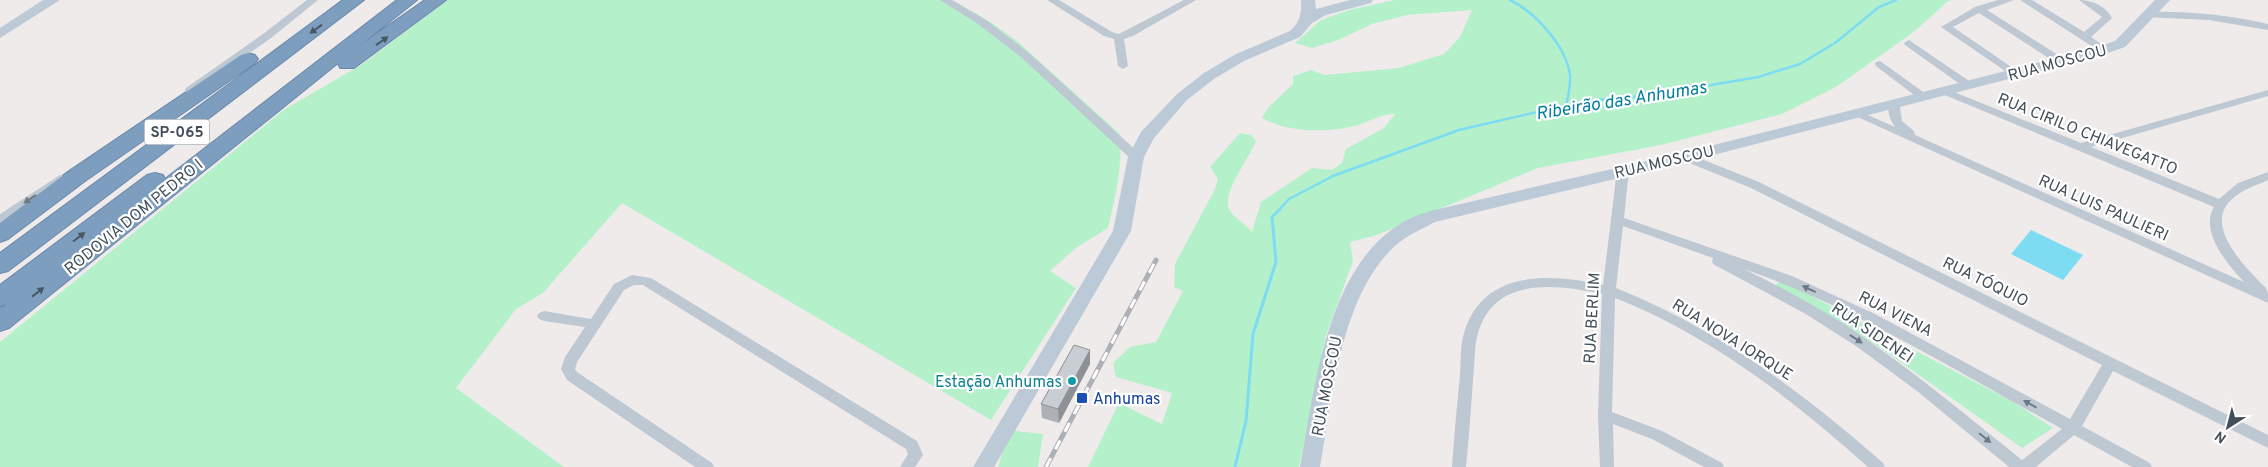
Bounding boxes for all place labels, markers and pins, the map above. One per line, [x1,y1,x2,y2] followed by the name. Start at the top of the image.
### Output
[935,373,1062,393] place label: Estação Anhumas
[1066,375,1078,387] marker: Estação Anhumas
[1093,390,1161,410] place label: Anhumas
[1075,391,1089,405] marker: Anhumas

